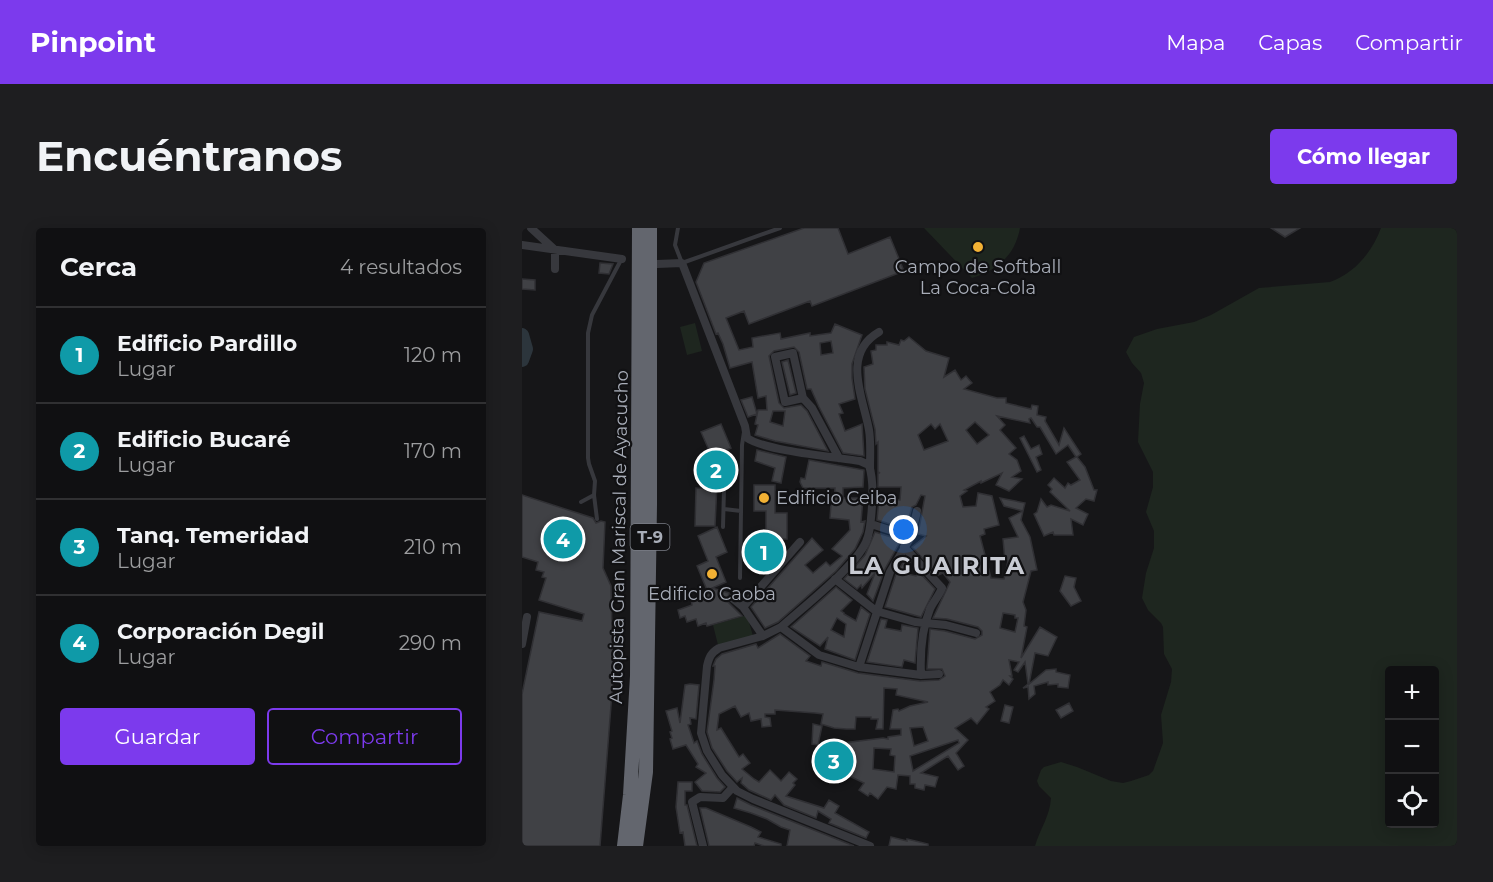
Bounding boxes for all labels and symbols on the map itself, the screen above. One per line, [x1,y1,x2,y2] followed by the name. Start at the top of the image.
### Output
[971,240,985,254] marker: Campo de Softball La Coca-Cola
[895,256,1061,299] place label: Campo de Softball La Coca-Cola
[605,370,633,704] street label: Autopista Gran Mariscal de Ayacucho
[696,448,736,492] pin: 2
[776,487,897,509] place label: Edificio Ceiba
[757,491,771,505] marker: Edificio Ceiba
[889,515,918,544] your location
[544,516,582,562] pin: 4
[630,524,670,550] road number: T-9
[744,530,784,574] pin: 1
[848,551,1026,580] district label: LA GUAIRITA
[705,567,719,581] marker: Edificio Caoba
[648,583,776,605] place label: Edificio Caoba
[814,738,854,784] pin: 3

